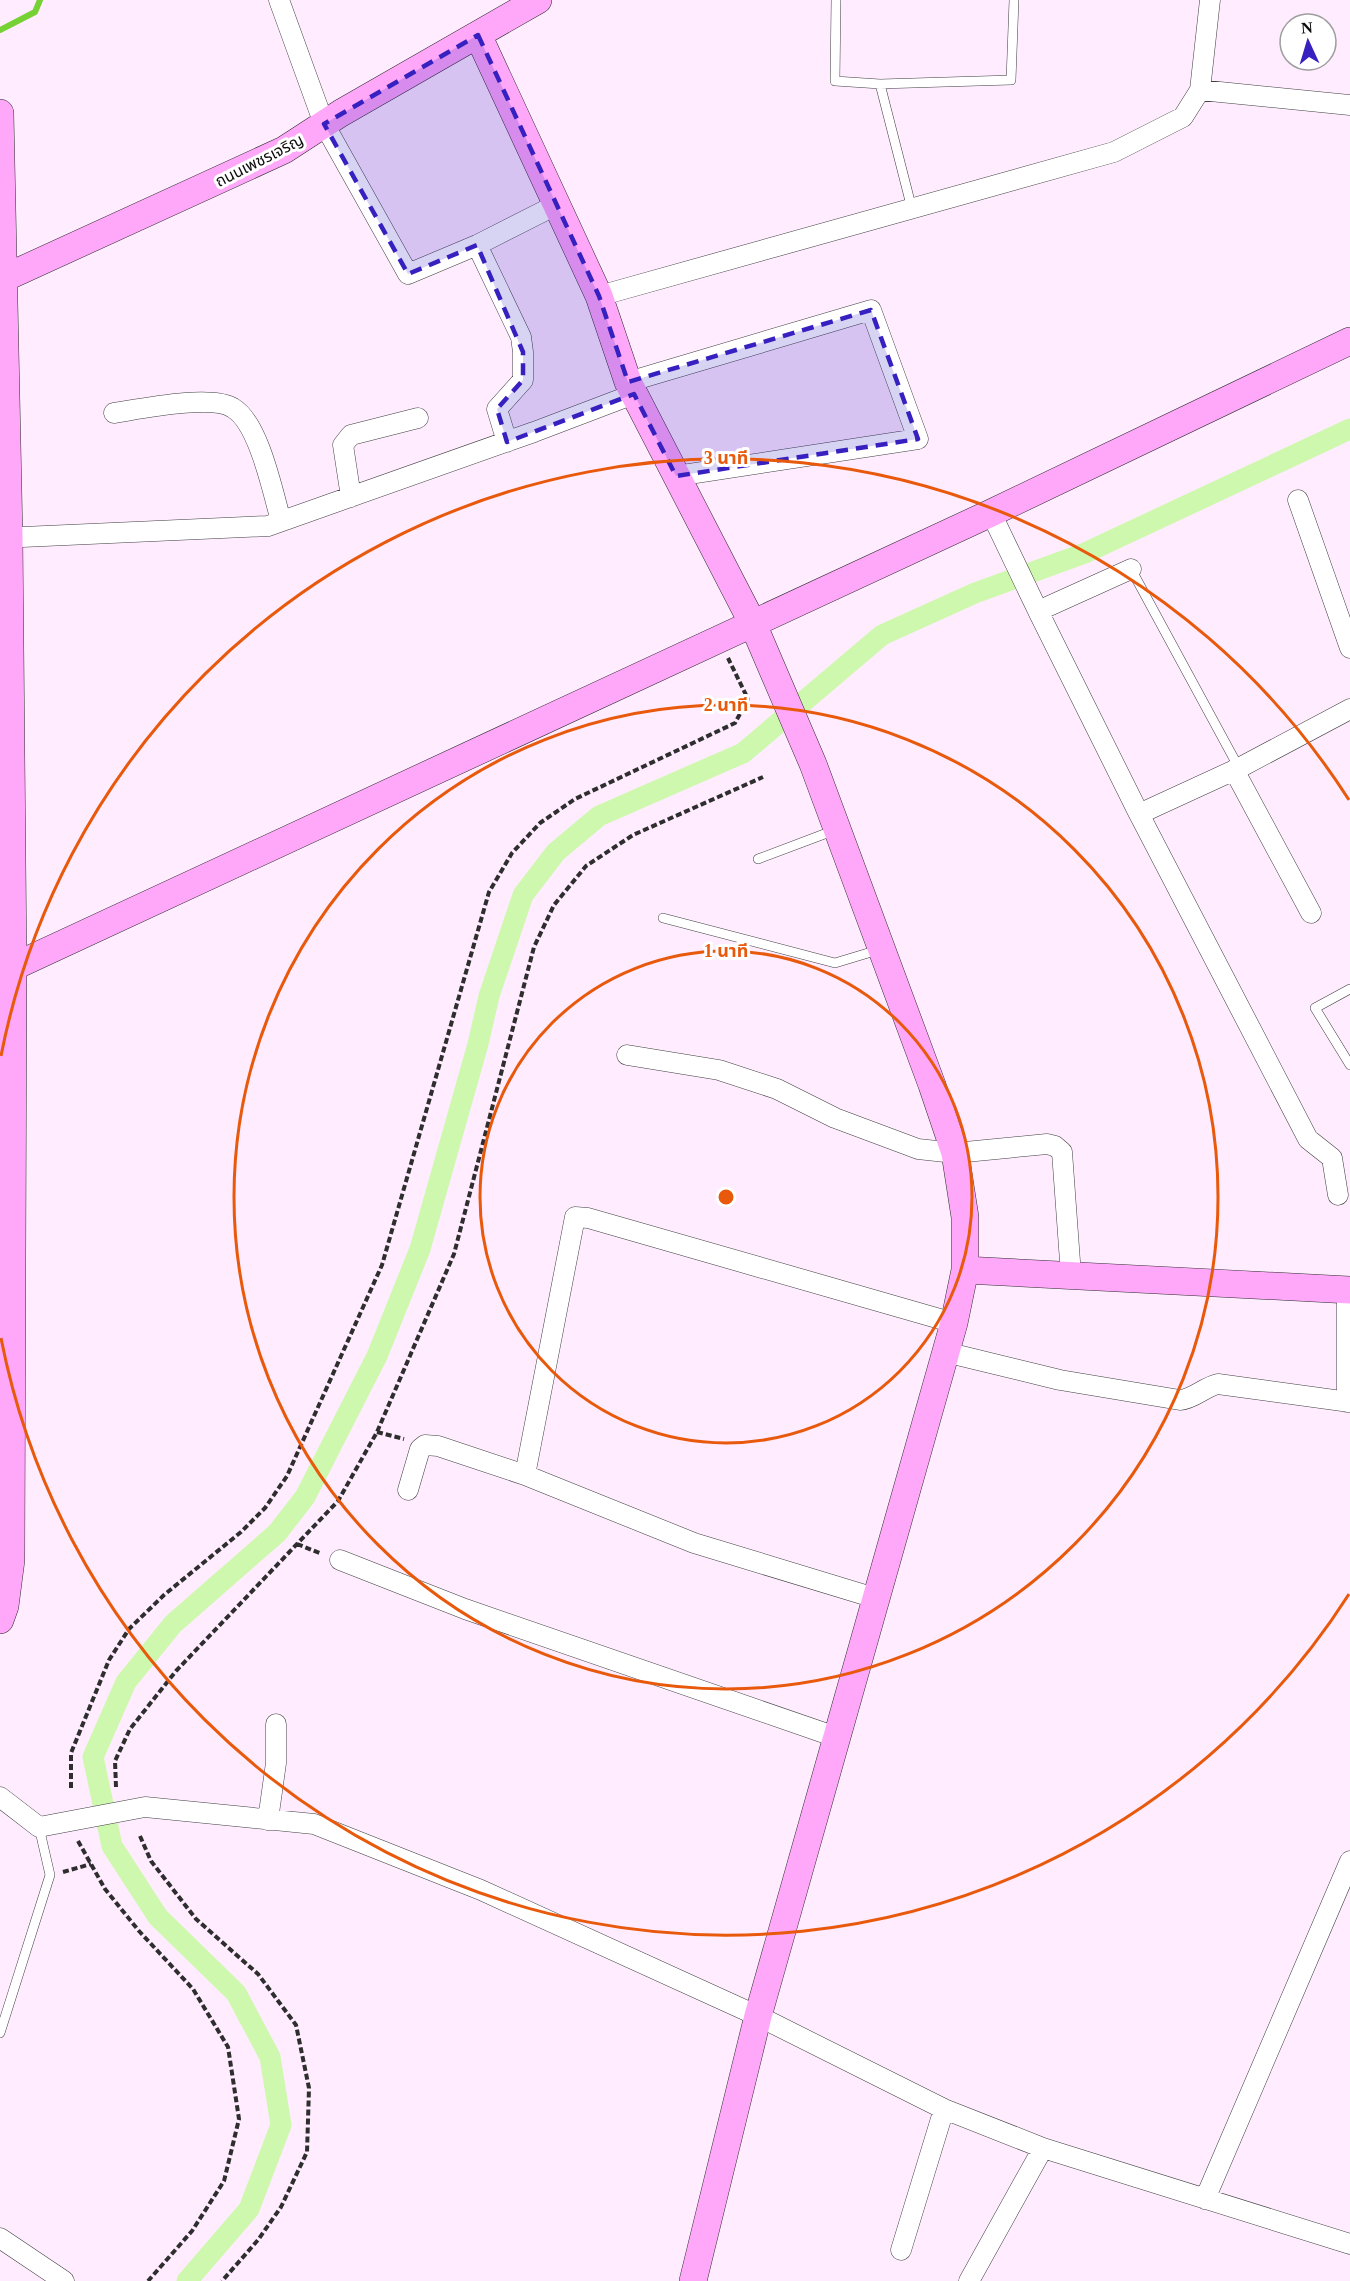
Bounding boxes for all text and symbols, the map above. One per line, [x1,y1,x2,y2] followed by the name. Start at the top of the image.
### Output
[1278,12,1338,72] north arrow
[1301,19,1314,36] text: N
[212,131,306,190] street label: ถนนเพชรเจริญ
[704,448,748,468] text: 3 นาที
[704,695,748,715] text: 2 นาที
[704,941,748,961] text: 1 นาที
[716,1187,736,1207] centre of rings

